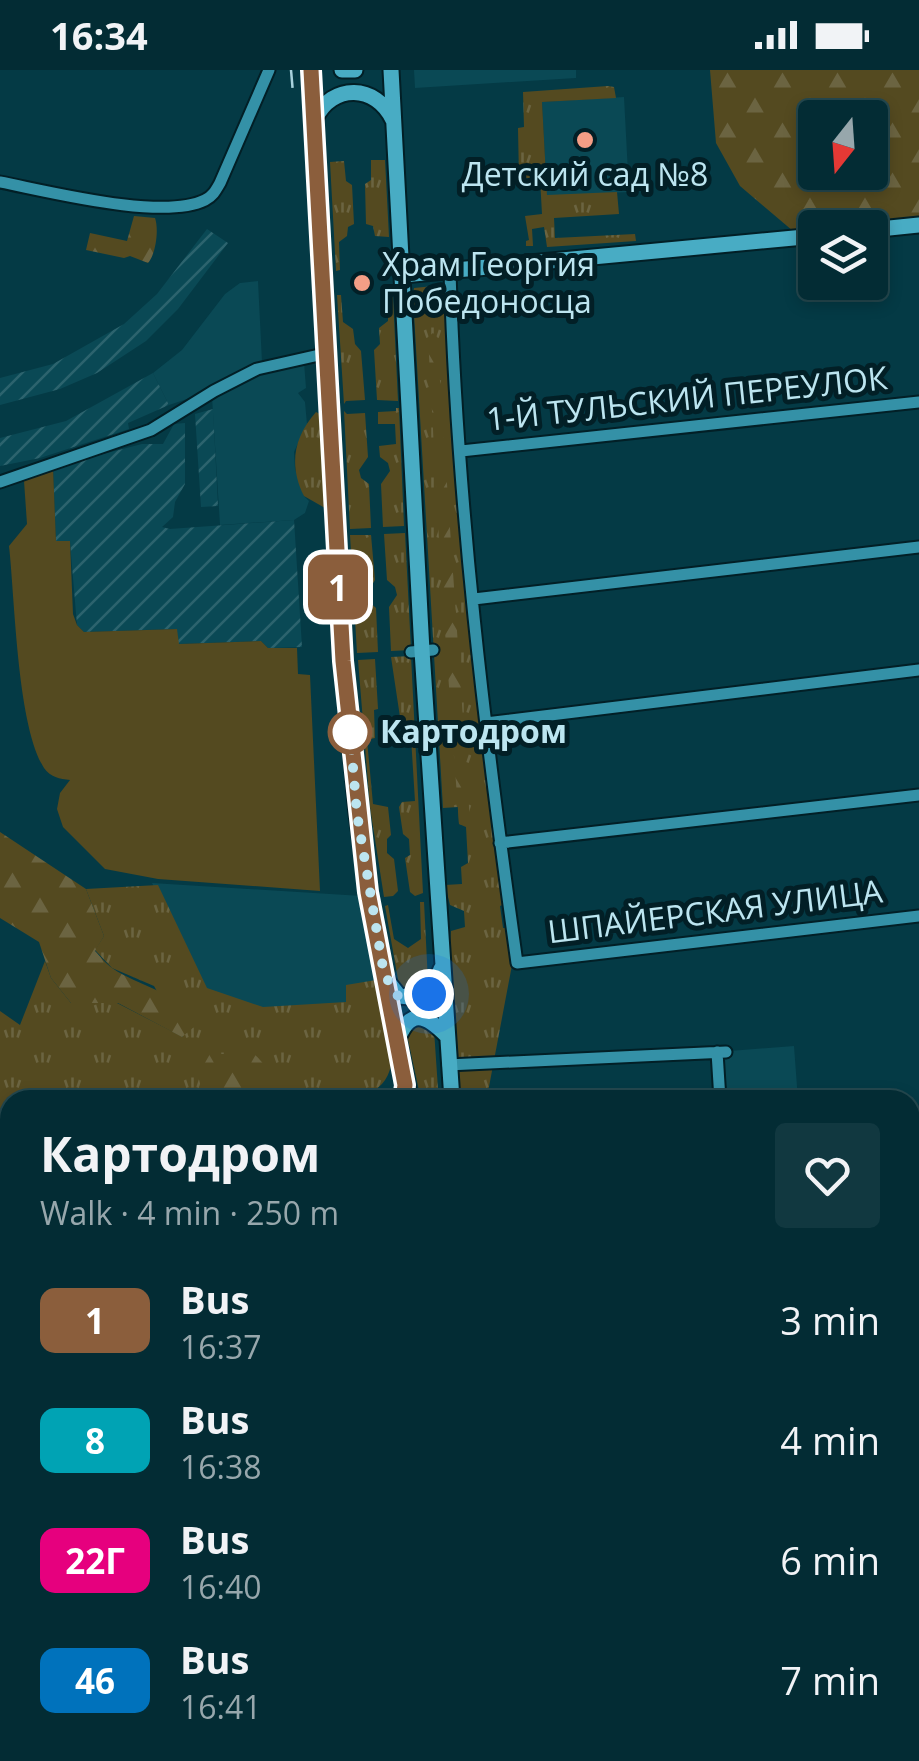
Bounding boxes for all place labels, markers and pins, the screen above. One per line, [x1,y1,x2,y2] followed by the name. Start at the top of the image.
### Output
[574,129,596,151] marker: Детский сад №8
[462,152,708,195] place label: Детский сад №8
[382,242,595,322] place label: Храм Георгия Победоносца
[351,272,373,294] marker: Храм Георгия Победоносца
[380,709,567,752] place label: Картодром
[329,711,371,753] marker: Картодром

